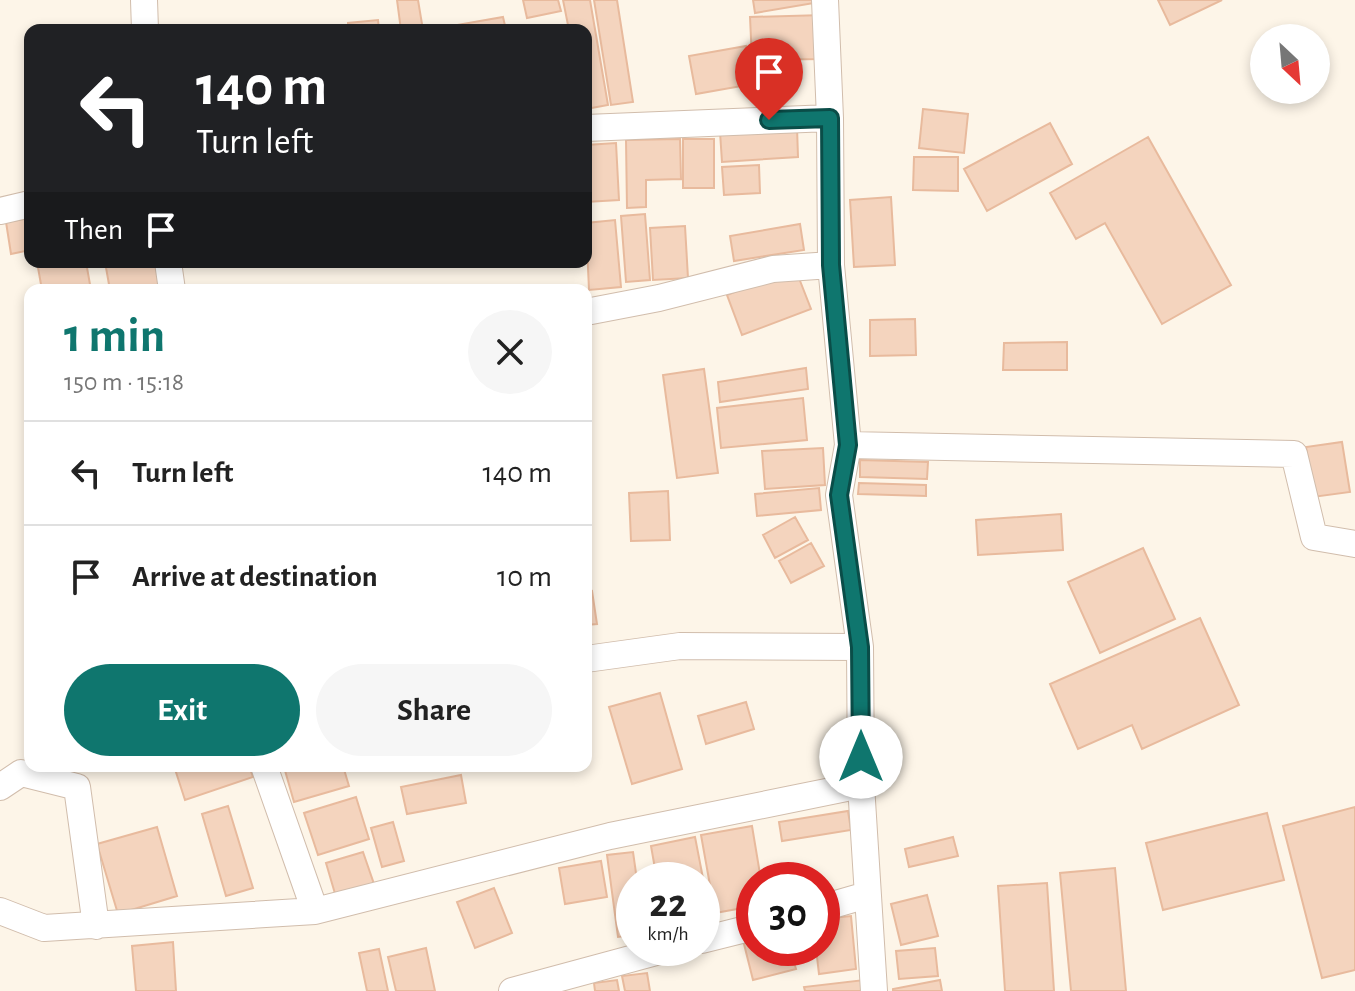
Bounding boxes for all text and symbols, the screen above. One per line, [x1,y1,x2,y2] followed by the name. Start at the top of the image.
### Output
[1250,24,1330,104] north arrow
[1250,24,1330,104] map controls
[735,38,803,120] pin
[747,50,791,94] icon: arrive
[64,56,168,160] icon: left
[196,59,327,115] text: 140 m
[196,124,313,160] text: Turn left
[139,208,183,252] icon: arrive
[64,215,123,245] text: Then
[468,310,552,394] button: close
[64,313,165,361] text: 1 min
[64,369,184,395] text: 150 m · 15:18
[64,451,108,495] icon: left
[132,458,233,488] text: Turn left
[482,458,552,488] text: 140 m
[64,555,108,599] icon: arrive
[132,562,378,592] text: Arrive at destination
[497,562,552,592] text: 10 m
[64,664,300,756] button: Exit
[316,664,552,756] button: Share
[819,715,903,799] position arrow
[736,862,840,966] speed limit sign: 30
[649,884,687,924] text: 22
[647,924,689,944] text: km/h

